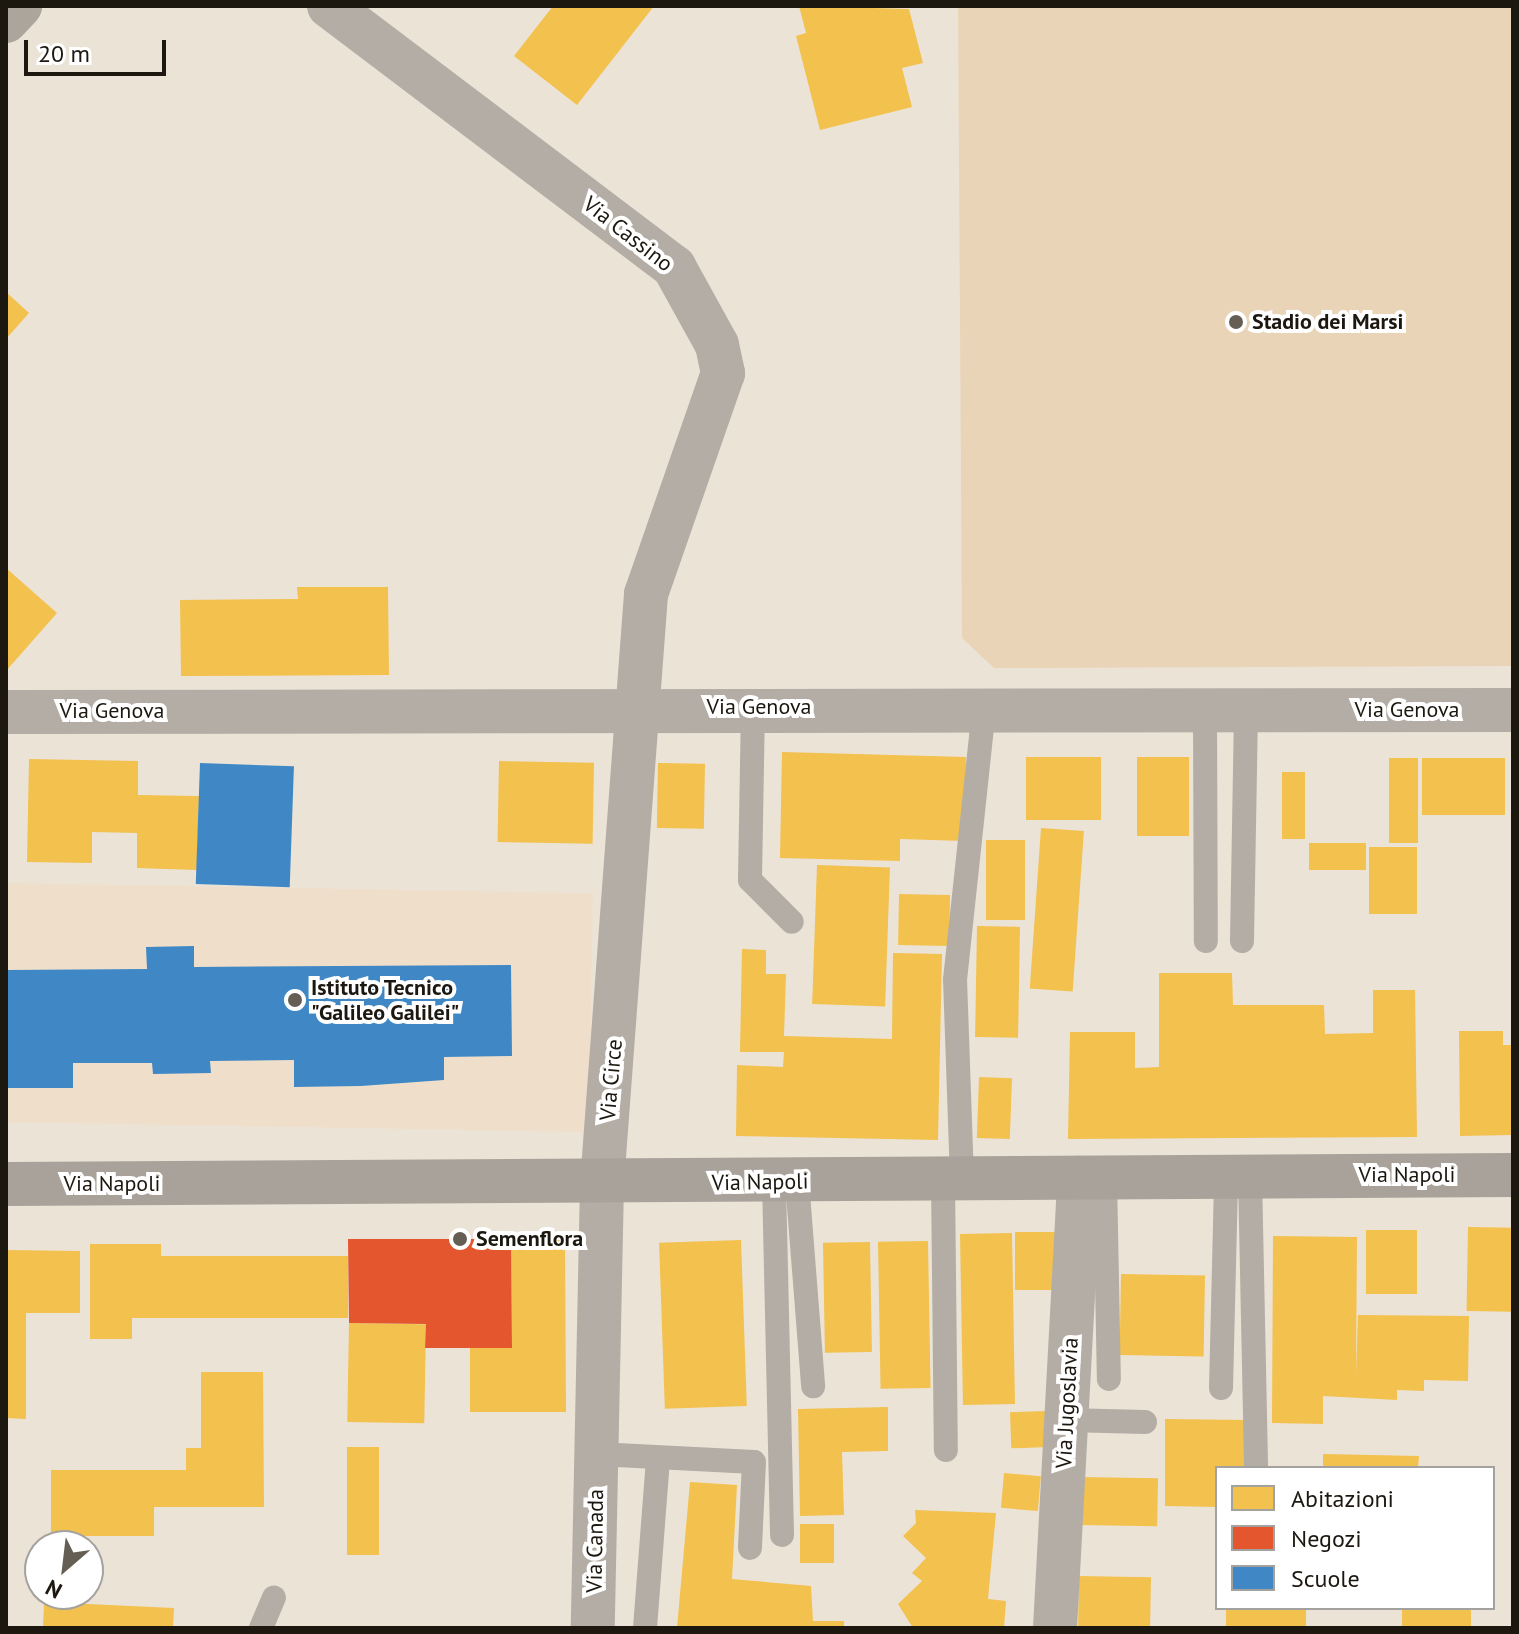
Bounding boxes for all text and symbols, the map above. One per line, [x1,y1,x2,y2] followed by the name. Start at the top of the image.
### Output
[28,24,170,74] scale bar
[38,38,90,69] text: 20 m
[578,191,678,277] street label: Via Cassino
[1252,309,1403,335] place label: Stadio dei Marsi
[1227,313,1245,331] marker: Stadio dei Marsi
[707,694,811,720] street label: Via Genova
[1355,697,1459,723] street label: Via Genova
[60,698,164,724] street label: Via Genova
[311,974,460,1026] place label: Istituto Tecnico "Galileo Galilei"
[286,991,304,1009] marker: Istituto Tecnico "Galileo Galilei"
[594,1038,628,1122] street label: Via Circe
[1359,1162,1455,1188] street label: Via Napoli
[711,1168,809,1196] street label: Via Napoli
[64,1171,160,1197] street label: Via Napoli
[476,1226,583,1252] place label: Semenflora
[451,1230,469,1248] marker: Semenflora
[1050,1337,1084,1469] street label: Via Jugoslavia
[1215,1466,1495,1610] legend
[1291,1483,1394,1514] text: Abitazioni
[581,1489,609,1593] street label: Via Canada
[1291,1523,1362,1554] text: Negozi
[24,1530,104,1610] north arrow
[1291,1563,1360,1594] text: Scuole
[41,1574,67,1605] text: N

